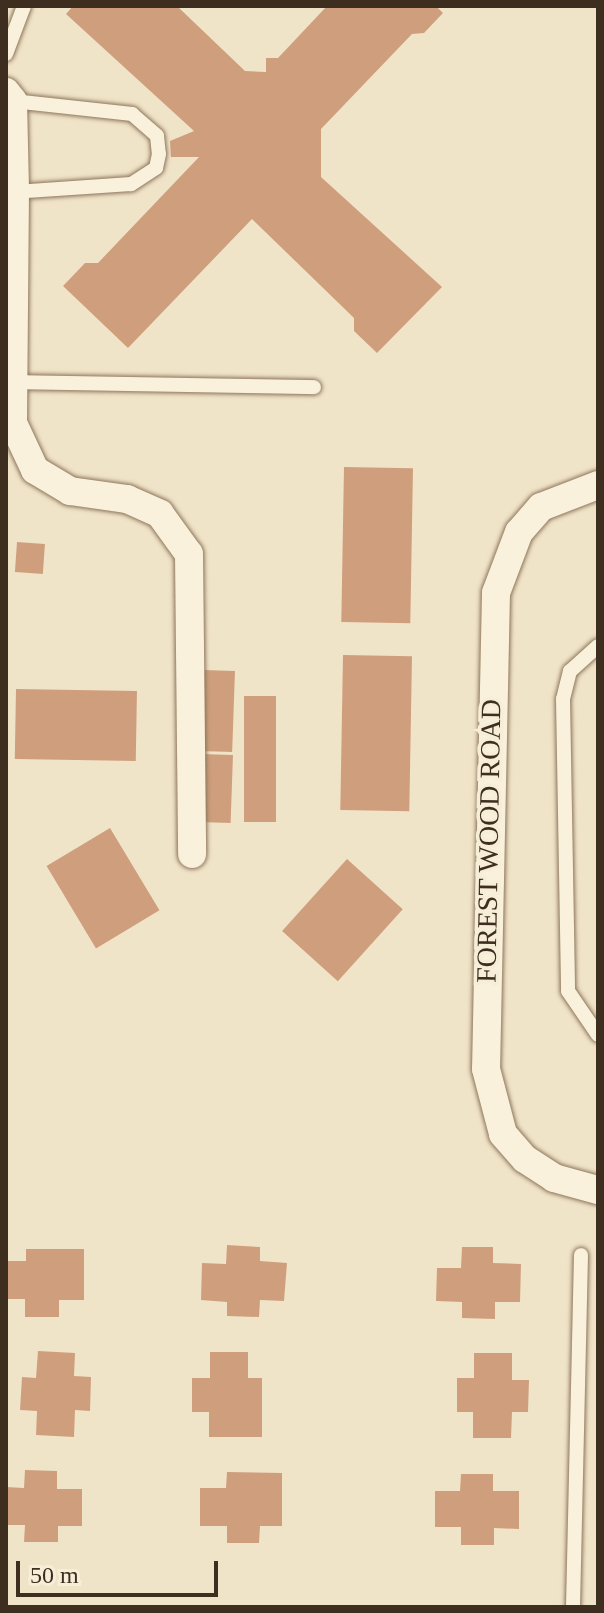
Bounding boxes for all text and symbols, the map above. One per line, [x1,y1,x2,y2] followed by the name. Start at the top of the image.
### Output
[470,698,508,984] street label: FOREST WOOD ROAD
[20,1545,222,1595] scale bar
[30,1562,79,1588] text: 50 m

